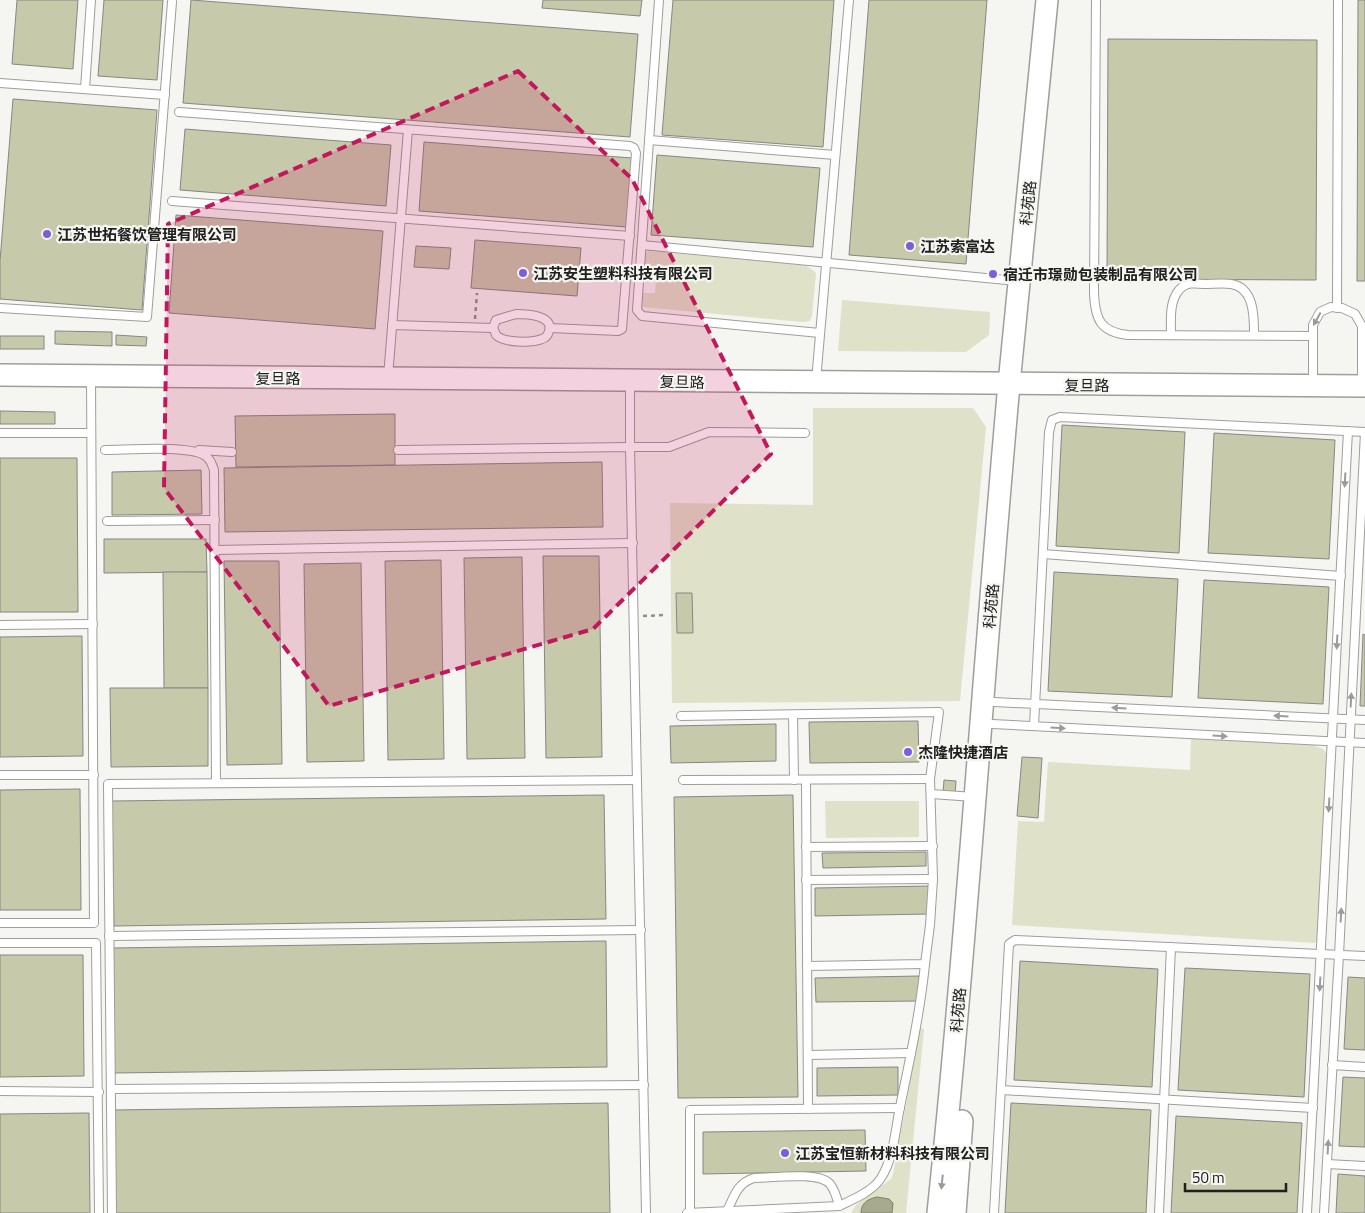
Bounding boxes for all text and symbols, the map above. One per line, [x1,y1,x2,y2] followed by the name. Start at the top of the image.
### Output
[1014,179,1042,227] street label: 科苑路
[57,223,237,246] place label: 江苏世拓餐饮管理有限公司
[41,228,53,240] marker: 江苏世拓餐饮管理有限公司
[920,235,995,258] place label: 江苏索富达
[904,240,916,252] marker: 江苏索富达
[533,262,713,285] place label: 江苏安生塑料科技有限公司
[1003,263,1198,286] place label: 宿迁市璟勋包装制品有限公司
[517,267,529,279] marker: 江苏安生塑料科技有限公司
[987,268,999,280] marker: 宿迁市璟勋包装制品有限公司
[1313,311,1321,326] one-way arrow
[255,367,301,390] street label: 复旦路
[659,370,705,394] street label: 复旦路
[1064,374,1110,397] street label: 复旦路
[1341,472,1349,488] one-way arrow
[978,583,1004,629] street label: 科苑路
[1333,635,1341,651] one-way arrow
[1348,692,1356,708] one-way arrow
[1111,704,1127,712] one-way arrow
[1273,712,1289,720] one-way arrow
[1050,724,1066,732] one-way arrow
[1213,732,1229,740] one-way arrow
[918,741,1008,764] place label: 杰隆快捷酒店
[902,746,914,758] marker: 杰隆快捷酒店
[1325,797,1333,813] one-way arrow
[1337,906,1345,922] one-way arrow
[1315,977,1323,993] one-way arrow
[945,987,971,1033] street label: 科苑路
[1324,1139,1332,1155] one-way arrow
[795,1142,990,1165] place label: 江苏宝恒新材料科技有限公司
[779,1147,791,1159] marker: 江苏宝恒新材料科技有限公司
[1185,1160,1286,1192] scale bar
[1192,1166,1225,1189] text: 50 m
[938,1174,946,1190] one-way arrow

